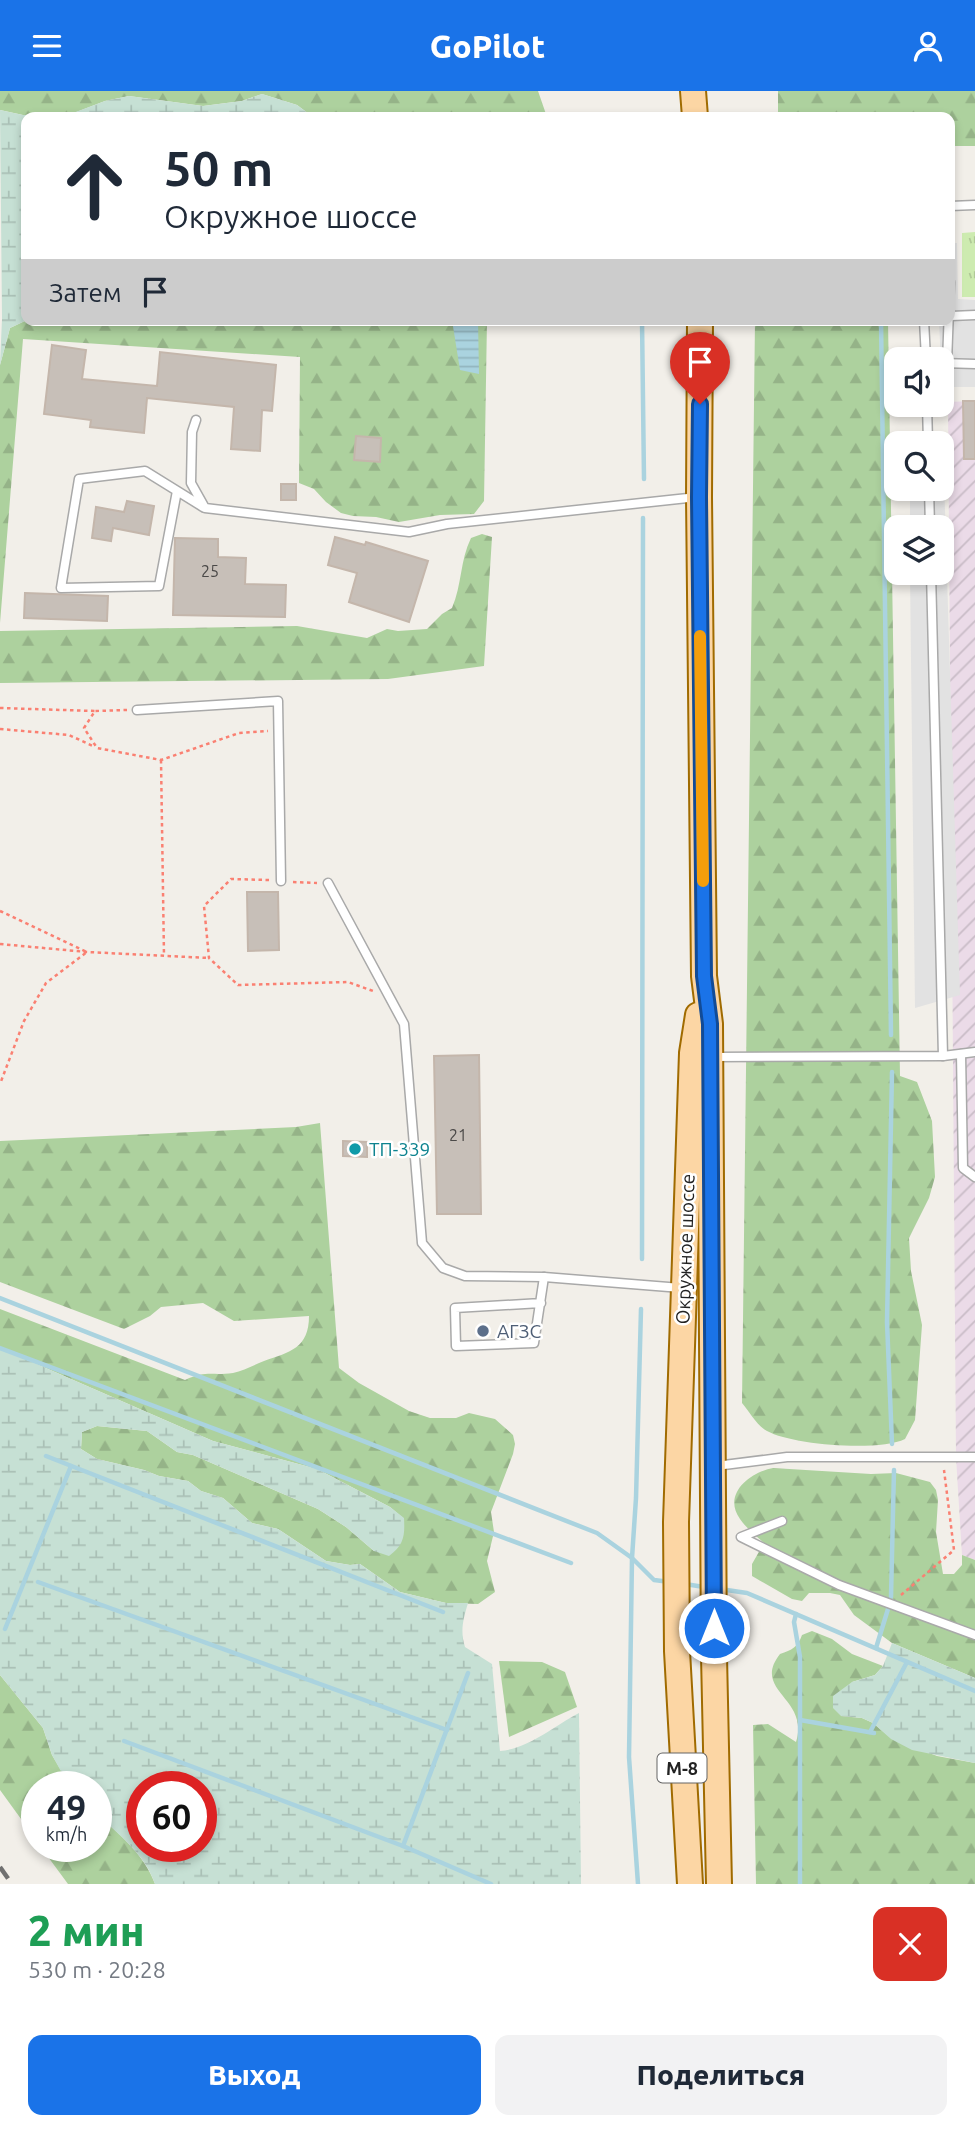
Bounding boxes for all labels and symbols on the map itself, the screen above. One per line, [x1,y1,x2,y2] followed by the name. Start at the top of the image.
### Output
[670,332,730,404] pin
[201,562,219,580] house number: 25
[449,1126,467,1144] house number: 21
[369,1138,430,1160] place label: ТП-339
[347,1141,363,1157] marker: ТП-339
[671,1173,699,1325] street label: Окружное шоссе
[497,1320,541,1342] place label: АГЗС
[475,1323,491,1339] marker: АГЗС
[677,1591,751,1665] position arrow
[658,1753,706,1783] road number: М-8
[126,1771,217,1862] speed limit sign: 60

